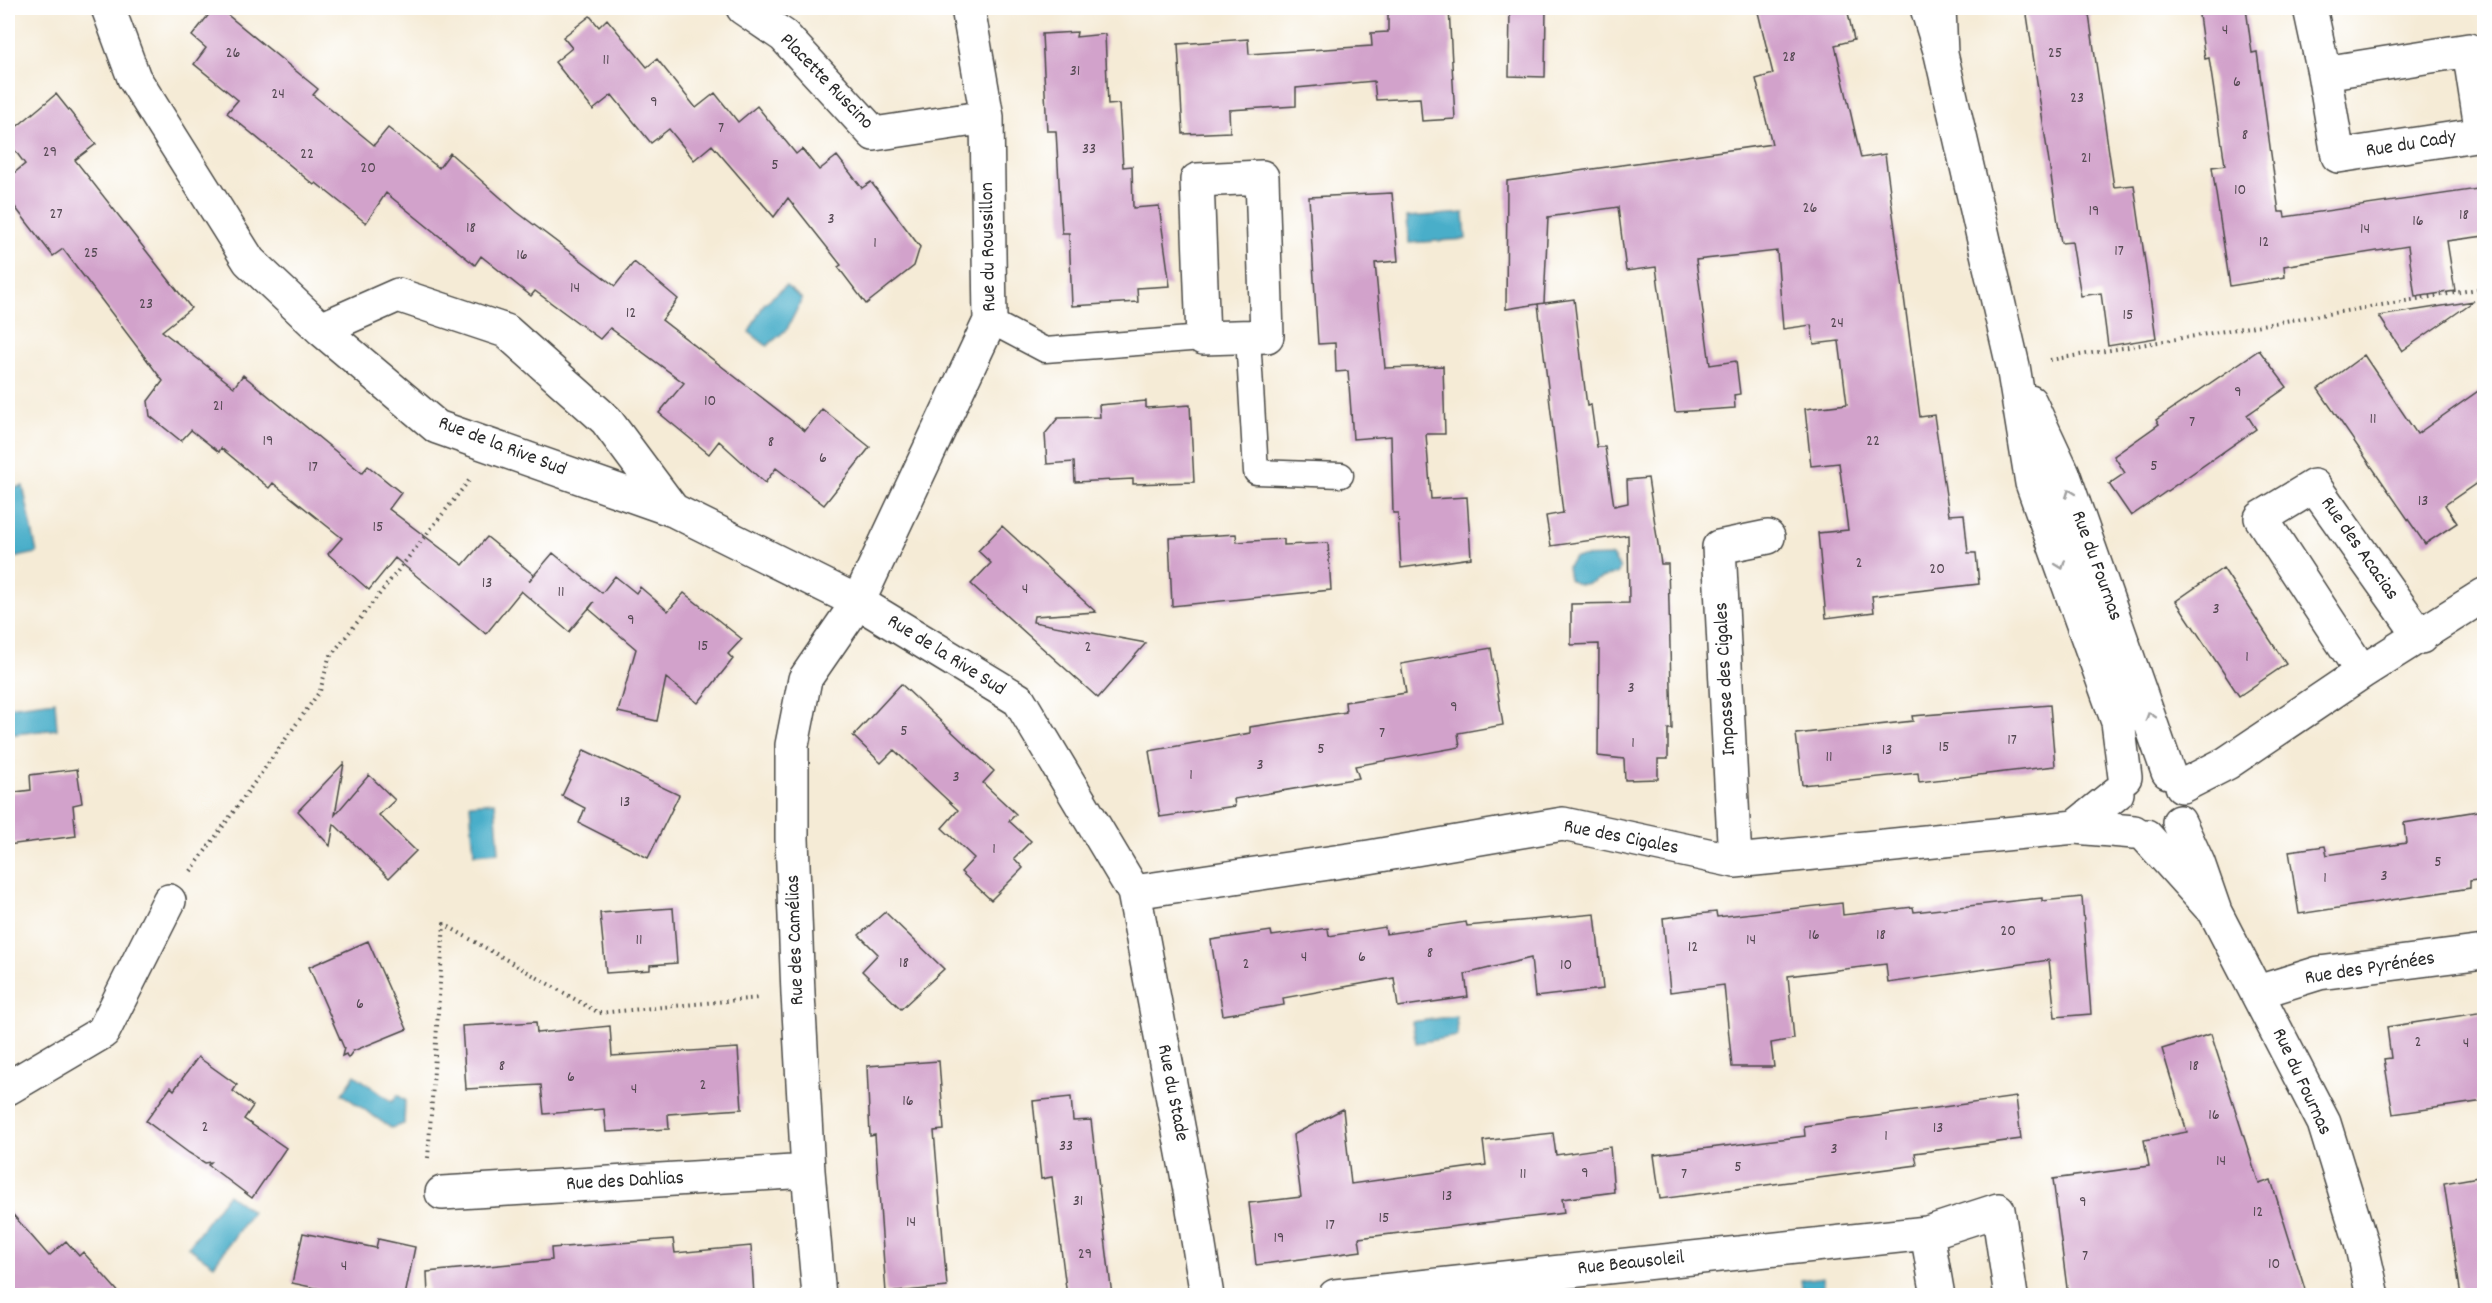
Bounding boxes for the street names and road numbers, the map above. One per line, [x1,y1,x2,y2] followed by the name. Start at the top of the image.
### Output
[773,27,879,137] street label: Placette Ruscino
[2364,124,2459,166] street label: Rue du Cady
[974,182,1004,312] street label: Rue du Roussillon
[434,410,570,484] street label: Rue de la Rive Sud
[2313,492,2405,606] street label: Rue des Acacias
[2063,507,2129,625] street label: Rue du Fournas
[1708,602,1744,756] street label: Impasse des Cigales
[881,608,1011,704] street label: Rue de la Rive Sud
[1561,813,1681,863] street label: Rue des Cigales
[780,874,812,1006] street label: Rue des Camélias
[2303,945,2437,993] street label: Rue des Pyrénées
[2264,1024,2338,1140] street label: Rue du Fournas
[1149,1042,1195,1144] street label: Rue du Stade
[565,1165,685,1199] street label: Rue des Dahlias
[1576,1244,1686,1284] street label: Rue Beausoleil

